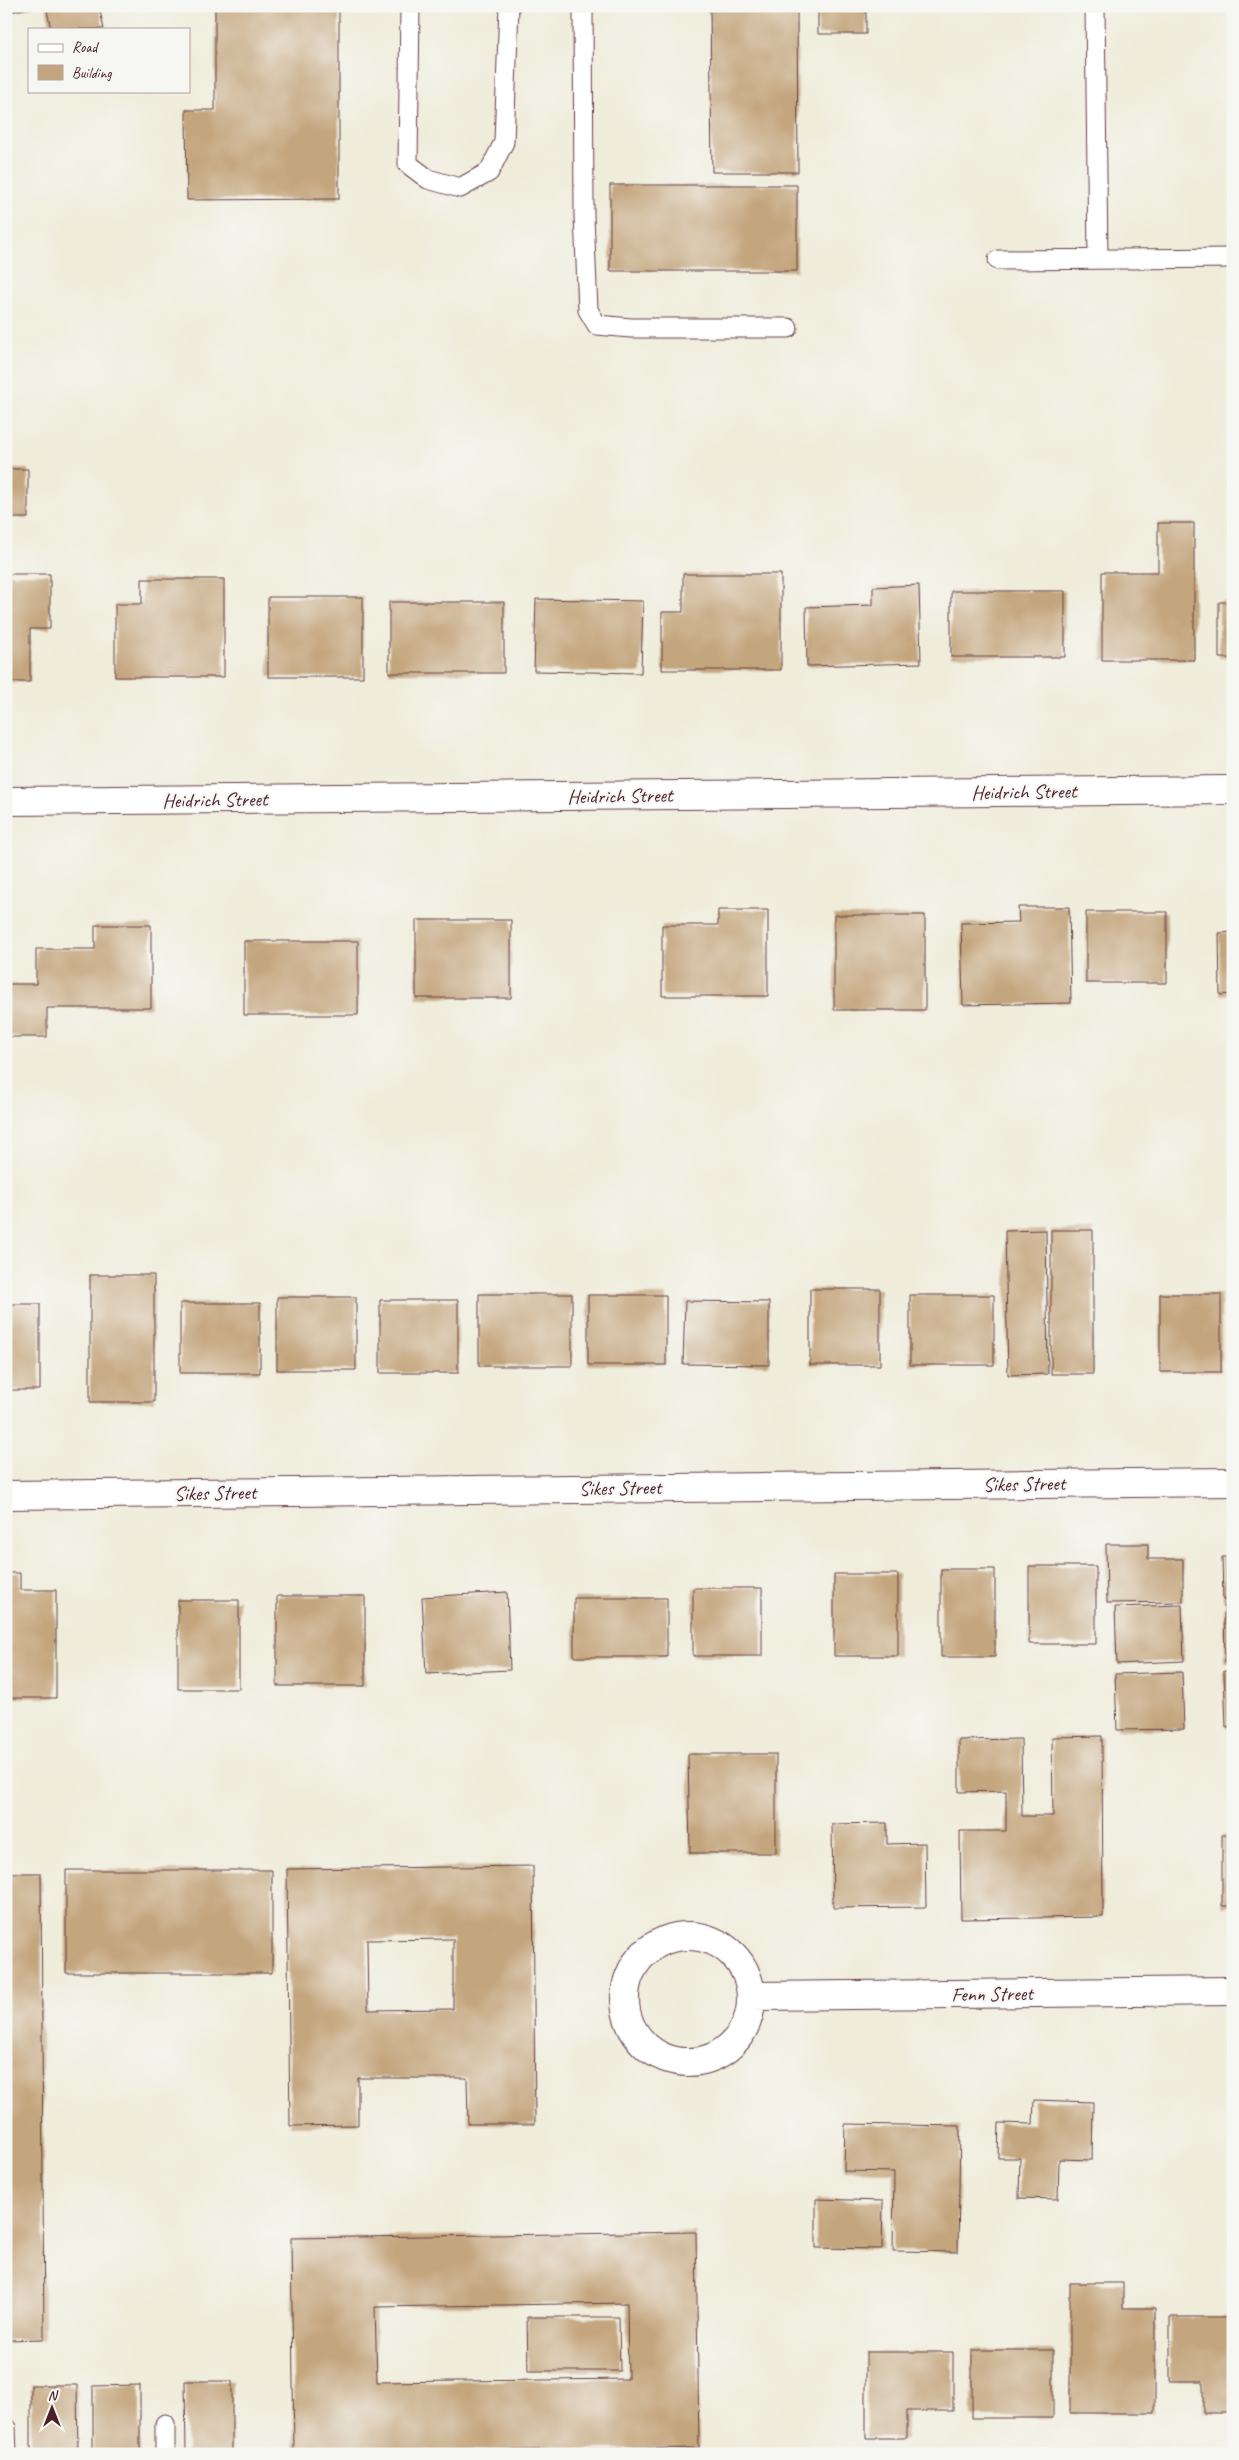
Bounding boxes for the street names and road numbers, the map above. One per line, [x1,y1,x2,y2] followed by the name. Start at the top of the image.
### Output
[971,779,1079,805] street label: Heidrich Street
[567,783,675,809] street label: Heidrich Street
[162,787,270,813] street label: Heidrich Street
[983,1471,1068,1497] street label: Sikes Street
[579,1475,664,1501] street label: Sikes Street
[174,1480,259,1506] street label: Sikes Street
[951,1981,1035,2007] street label: Fenn Street

